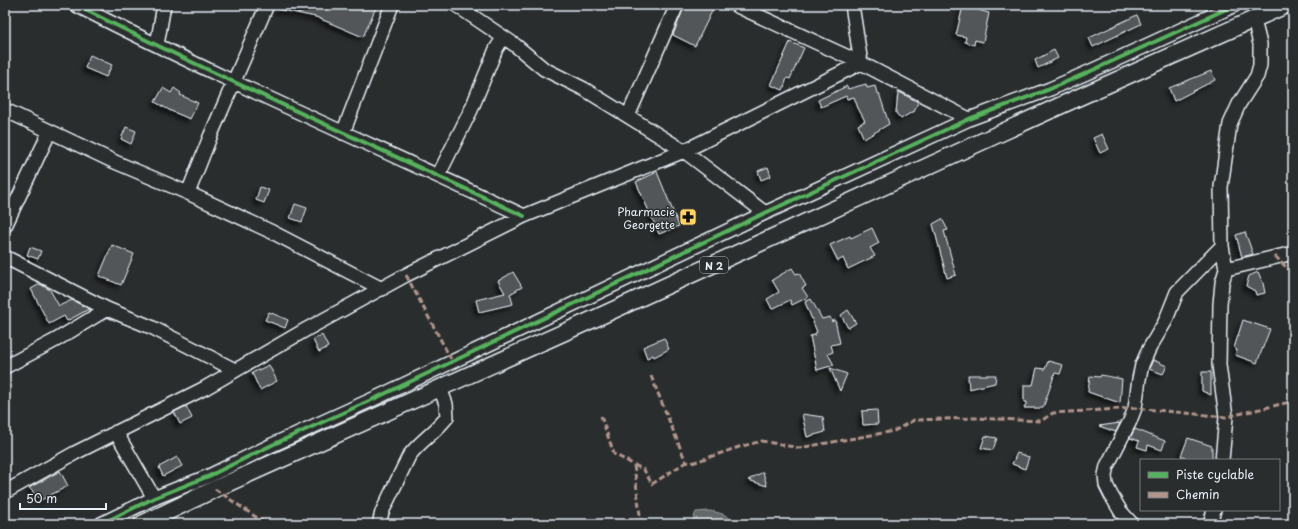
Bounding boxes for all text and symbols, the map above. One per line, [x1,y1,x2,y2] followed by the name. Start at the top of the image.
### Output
[617,203,675,233] place label: Pharmacie Georgette
[678,207,698,227] pharmacy icon: Pharmacie Georgette
[700,257,728,273] road number: N 2
[1140,459,1280,511] legend
[1176,465,1254,483] text: Piste cyclable
[20,485,106,511] scale bar
[1176,485,1220,503] text: Chemin
[26,489,57,507] text: 50 m

